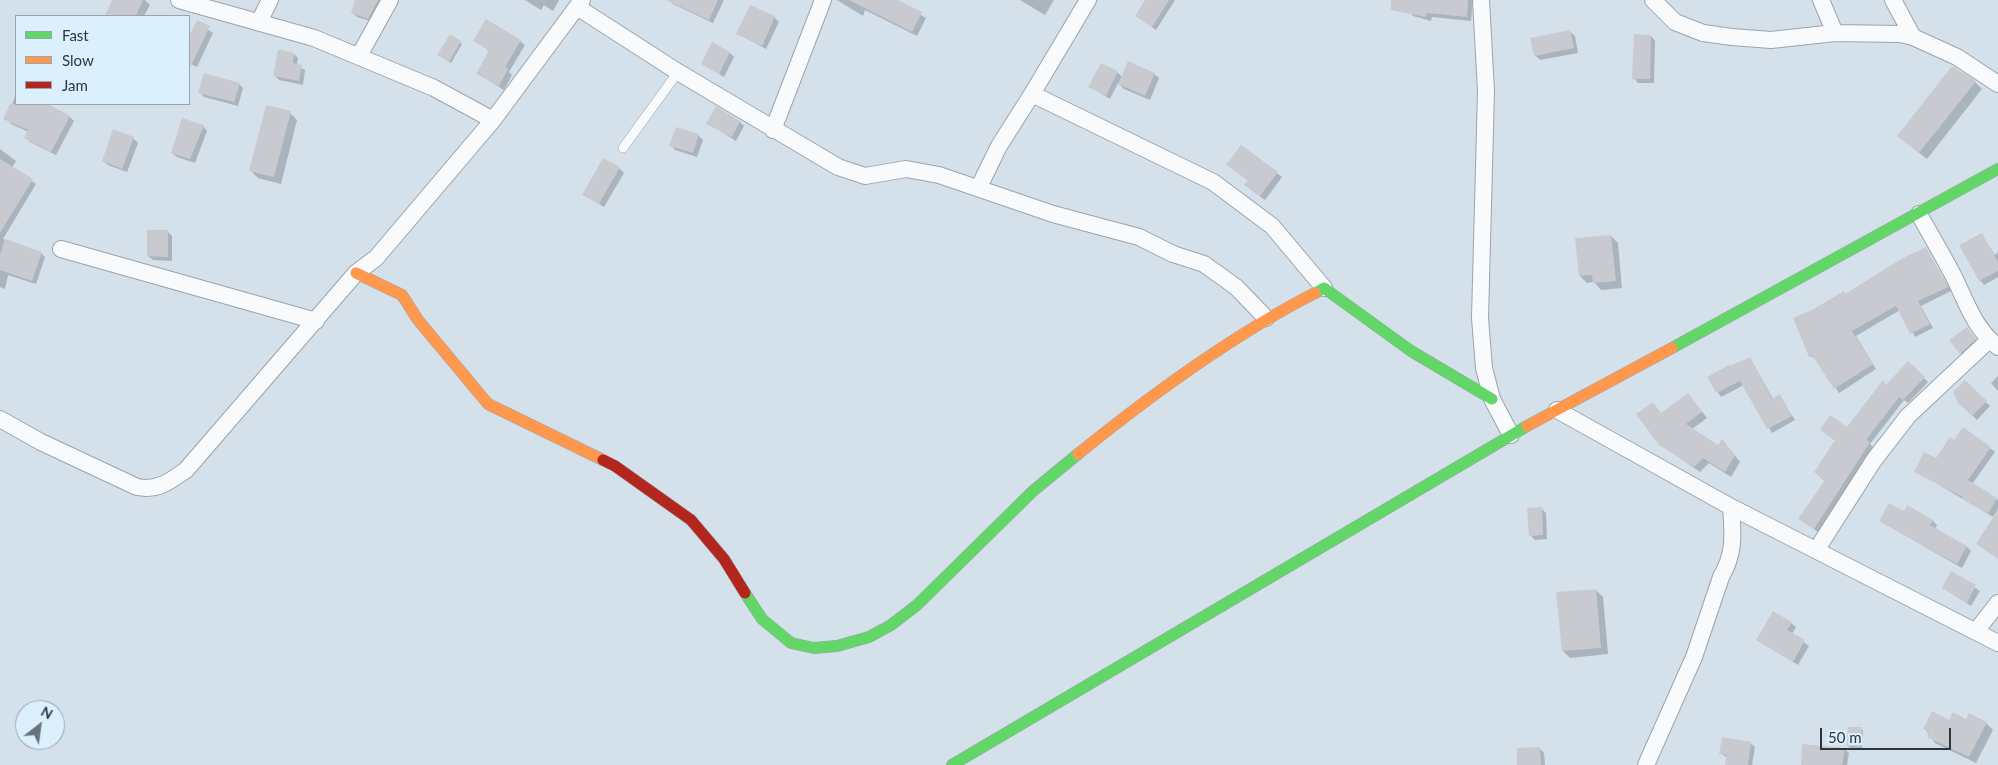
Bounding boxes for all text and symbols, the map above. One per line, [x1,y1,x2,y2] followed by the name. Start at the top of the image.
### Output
[15,15,190,105] legend
[62,26,89,44] text: Fast
[62,51,94,69] text: Slow
[62,76,88,94] text: Jam
[15,700,65,750] north arrow
[38,702,56,722] text: N
[1823,718,1954,750] scale bar
[1828,728,1862,746] text: 50 m

